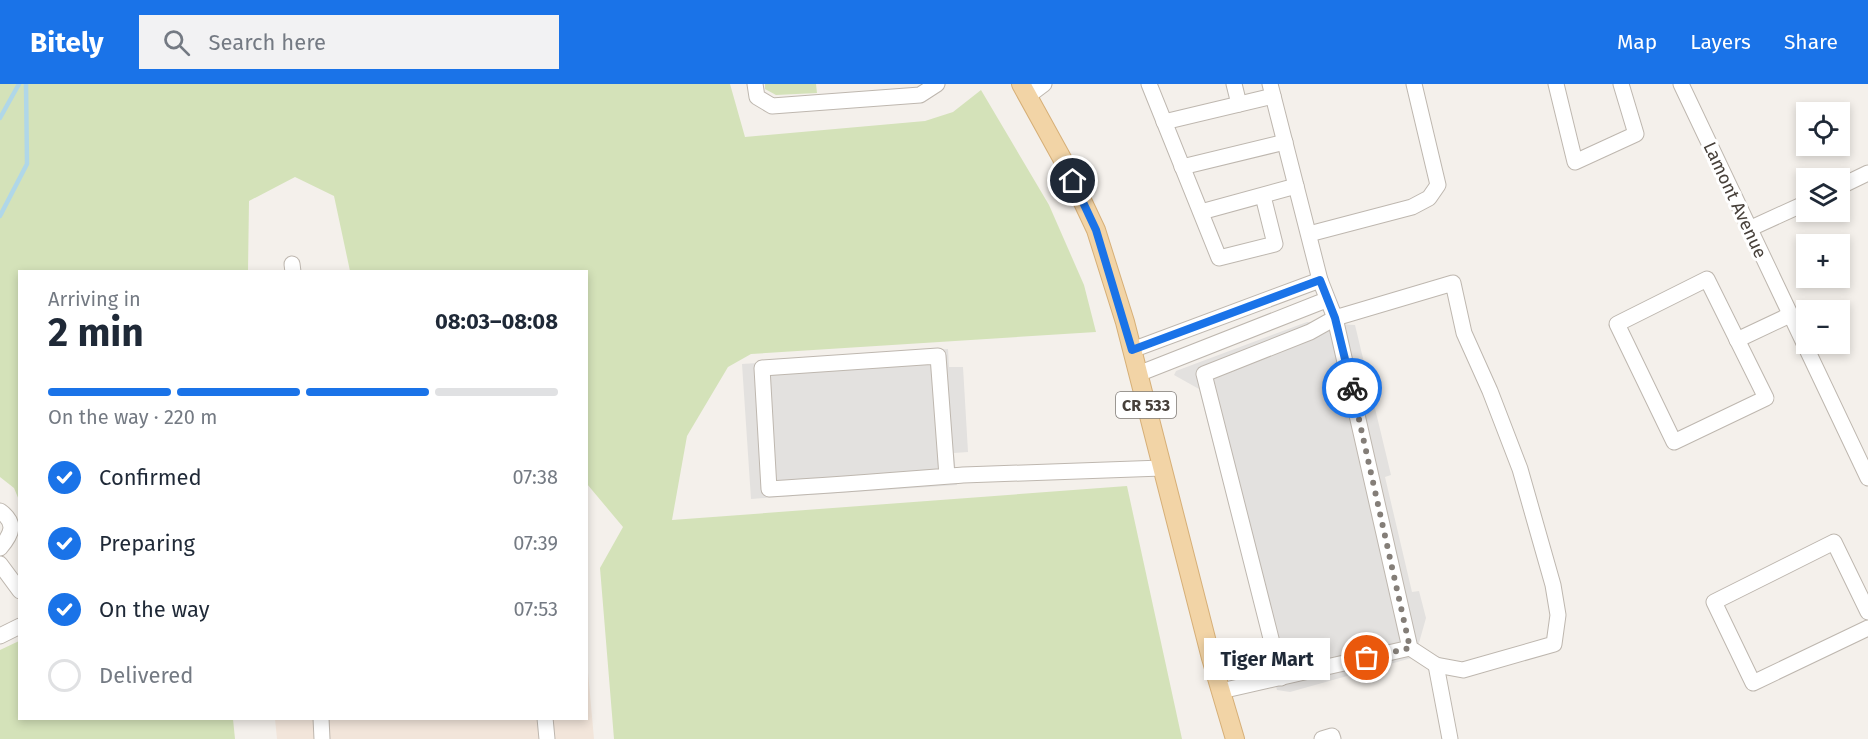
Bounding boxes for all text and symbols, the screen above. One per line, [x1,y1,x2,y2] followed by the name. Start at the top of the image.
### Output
[139,15,559,69] search box
[30,26,103,59] text: Bitely
[160,26,193,59] icon: search
[208,29,326,56] text: Search here
[1617,29,1657,55] text: Map
[1690,29,1751,55] text: Layers
[1784,29,1838,55] text: Share
[1796,102,1850,354] map controls
[1796,102,1850,156] button: locate
[1698,138,1772,262] street label: Lamont Avenue
[1047,155,1098,206] pin
[1056,164,1089,197] icon: home
[1796,168,1850,222] button: layers
[1796,234,1850,288] button: +
[48,287,141,311] text: Arriving in
[1796,300,1850,354] button: −
[435,308,558,335] text: 08:03–08:08
[48,310,144,356] text: 2 min
[1322,358,1382,418] courier
[1336,372,1369,405] icon: bike
[1116,392,1176,418] road number: CR 533
[48,405,217,429] text: On the way · 220 m
[48,461,81,494] icon: check
[99,464,202,491] text: Confirmed
[512,465,558,489] text: 07:38
[48,527,81,560] icon: check
[99,530,195,557] text: Preparing
[513,531,558,555] text: 07:39
[48,593,81,626] icon: check
[99,596,210,623] text: On the way
[514,597,558,621] text: 07:53
[1341,632,1392,683] pin
[1205,637,1331,679] callout: Tiger Mart
[1350,641,1383,674] icon: bag
[1220,647,1314,671] text: Tiger Mart
[99,662,194,689] text: Delivered

